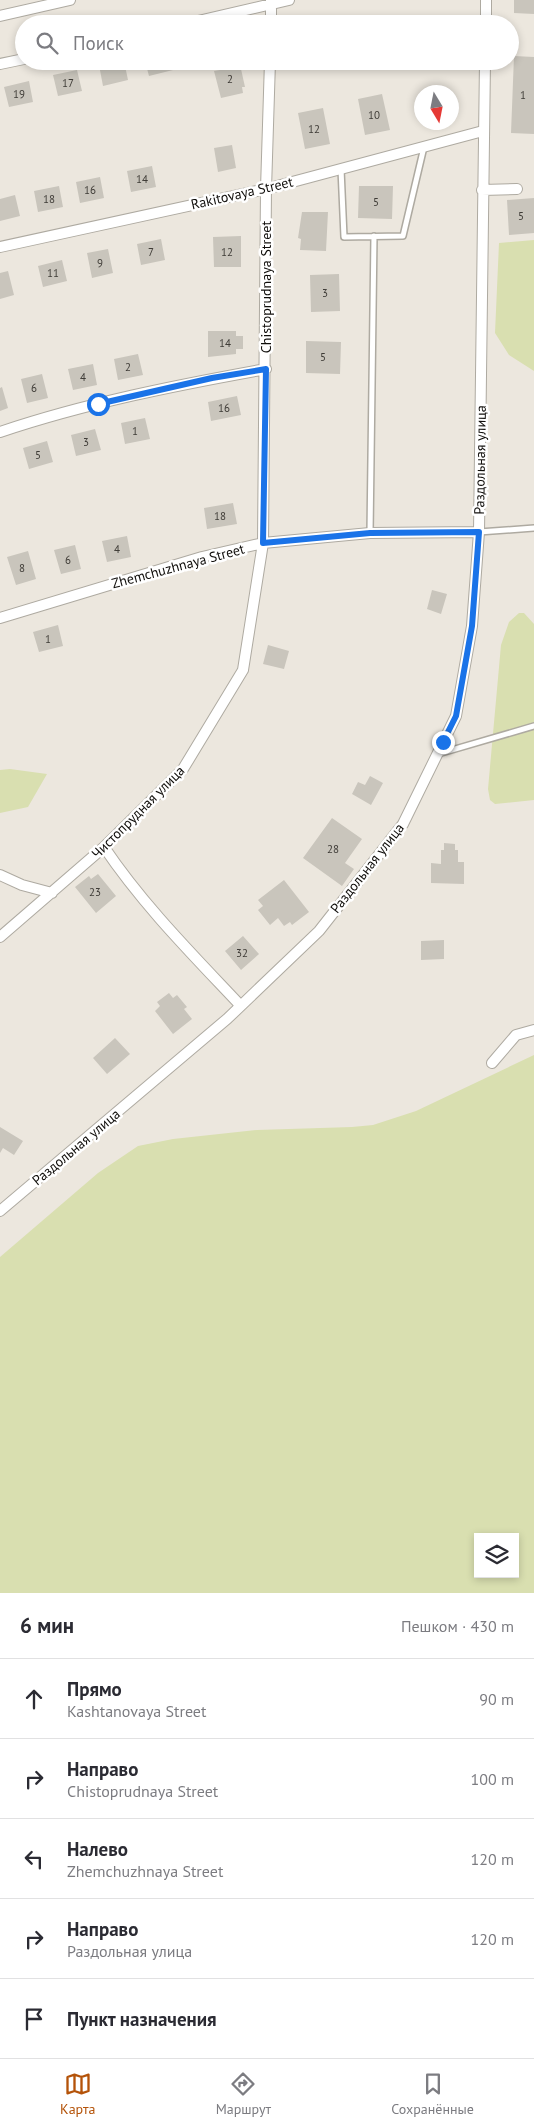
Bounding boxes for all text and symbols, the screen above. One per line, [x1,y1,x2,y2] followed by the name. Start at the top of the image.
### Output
[15,15,519,70] search box
[33,29,61,57] icon: search
[73,31,124,55] text: Поиск
[227,72,233,86] house number: 2
[62,76,74,90] house number: 17
[414,85,459,130] north arrow
[13,87,25,101] house number: 19
[520,88,526,102] house number: 1
[368,108,380,122] house number: 10
[308,122,320,136] house number: 12
[136,172,148,186] house number: 14
[189,172,295,213] street label: Rakitovaya Street
[84,183,96,197] house number: 16
[43,192,55,206] house number: 18
[373,195,379,209] house number: 5
[518,209,524,223] house number: 5
[257,221,275,353] street label: Chistoprudnaya Street
[148,245,154,259] house number: 7
[221,245,233,259] house number: 12
[97,256,103,270] house number: 9
[47,266,59,280] house number: 11
[322,286,328,300] house number: 3
[219,336,231,350] house number: 14
[320,350,326,364] house number: 5
[125,360,131,374] house number: 2
[80,370,86,384] house number: 4
[31,381,37,395] house number: 6
[87,393,110,416] route start
[218,401,230,415] house number: 16
[470,405,490,515] street label: Раздольная улица
[132,424,138,438] house number: 1
[83,435,89,449] house number: 3
[35,448,41,462] house number: 5
[214,509,226,523] house number: 18
[110,540,247,592] street label: Zhemchuzhnaya Street
[114,542,120,556] house number: 4
[65,553,71,567] house number: 6
[19,561,25,575] house number: 8
[45,632,51,646] house number: 1
[432,731,455,754] route end
[88,762,188,862] street label: Чистопрудная улица
[326,819,408,917] street label: Раздольная улица
[327,842,339,856] house number: 28
[89,885,101,899] house number: 23
[236,946,248,960] house number: 32
[28,1105,124,1189] street label: Раздольная улица
[474,1533,519,1578] map controls
[474,1533,519,1578] button: layers
[20,1612,74,1639] text: 6 мин
[401,1616,514,1636] text: Пешком · 430 m
[67,1677,122,1701] text: Прямо
[20,1685,48,1713] icon: ahead
[479,1689,514,1709] text: 90 m
[67,1701,206,1721] text: Kashtanovaya Street
[67,1757,138,1781] text: Направо
[20,1765,48,1793] icon: right
[471,1769,514,1789] text: 100 m
[67,1781,218,1801] text: Chistoprudnaya Street
[67,1837,128,1861] text: Налево
[20,1845,48,1873] icon: left
[471,1849,514,1869] text: 120 m
[67,1861,223,1881] text: Zhemchuzhnaya Street
[67,1917,138,1941] text: Направо
[20,1925,48,1953] icon: right
[471,1929,514,1949] text: 120 m
[67,1941,192,1961] text: Раздольная улица
[20,2005,48,2033] icon: arrive
[67,2007,217,2031] text: Пункт назначения
[60,2070,95,2118] tab: Карта
[216,2070,271,2118] tab: Маршрут
[391,2070,474,2118] tab: Сохранённые

